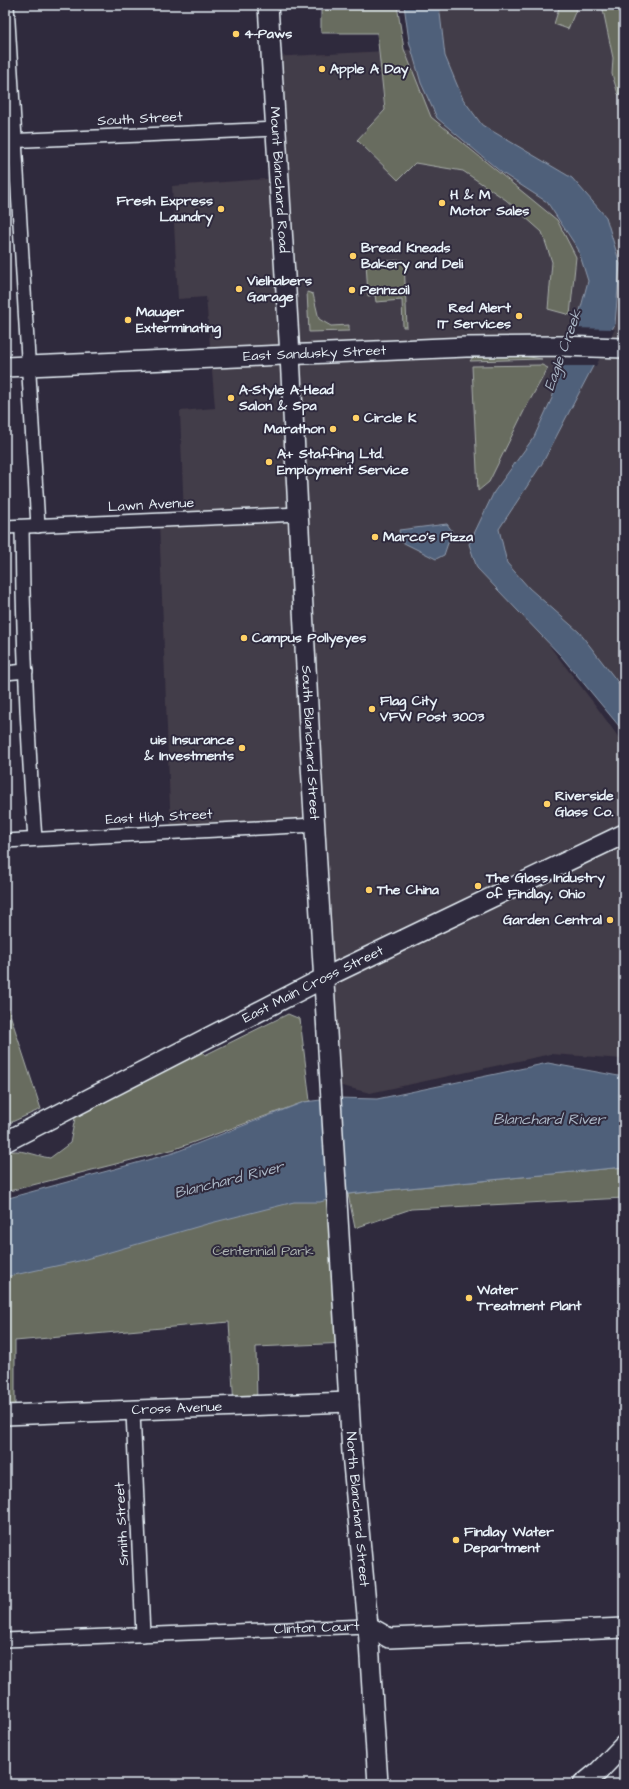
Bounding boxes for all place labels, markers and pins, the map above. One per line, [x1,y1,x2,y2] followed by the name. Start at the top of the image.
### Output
[244,24,292,44] place label: 4-Paws
[231,29,241,39] marker: 4-Paws
[330,59,409,79] place label: Apple A Day
[317,64,327,74] marker: Apple A Day
[450,185,529,221] place label: H & M Motor Sales
[116,191,213,227] place label: Fresh Express Laundry
[437,198,447,208] marker: H & M Motor Sales
[216,204,226,214] marker: Fresh Express Laundry
[361,238,464,274] place label: Bread Kneads Bakery and Deli
[348,251,358,261] marker: Bread Kneads Bakery and Deli
[246,271,312,308] place label: Vielhabers Garage
[360,280,410,300] place label: Pennzoil
[234,284,244,294] marker: Vielhabers Garage
[347,285,357,295] marker: Pennzoil
[437,298,511,334] place label: Red Alert IT Services
[136,302,222,339] place label: Mauger Exterminating
[514,311,524,321] marker: Red Alert IT Services
[123,315,133,325] marker: Mauger Exterminating
[238,380,335,416] place label: A-Style A-Head Salon & Spa
[226,393,236,403] marker: A-Style A-Head Salon & Spa
[364,408,417,428] place label: Circle K
[351,413,361,423] marker: Circle K
[264,419,325,439] place label: Marathon
[328,424,338,434] marker: Marathon
[277,444,409,480] place label: A+ Staffing Ltd. Employment Service
[264,457,274,467] marker: A+ Staffing Ltd. Employment Service
[383,527,474,547] place label: Marco's Pizza
[370,532,380,542] marker: Marco's Pizza
[252,628,366,648] place label: Campus Pollyeyes
[239,633,249,643] marker: Campus Pollyeyes
[379,691,485,727] place label: Flag City VFW Post 3003
[367,704,377,714] marker: Flag City VFW Post 3003
[143,730,234,766] place label: uis Insurance & Investments
[237,743,247,753] marker: uis Insurance & Investments
[555,786,614,822] place label: Riverside Glass Co.
[542,799,552,809] marker: Riverside Glass Co.
[485,868,605,904] place label: The Glass Industry of Findlay, Ohio
[376,880,440,900] place label: The China
[473,881,483,891] marker: The Glass Industry of Findlay, Ohio
[364,885,374,895] marker: The China
[503,910,603,930] place label: Garden Central
[605,915,615,925] marker: Garden Central
[476,1280,582,1316] place label: Water Treatment Plant
[464,1293,474,1303] marker: Water Treatment Plant
[464,1522,554,1558] place label: Findlay Water Department
[451,1535,461,1545] marker: Findlay Water Department

